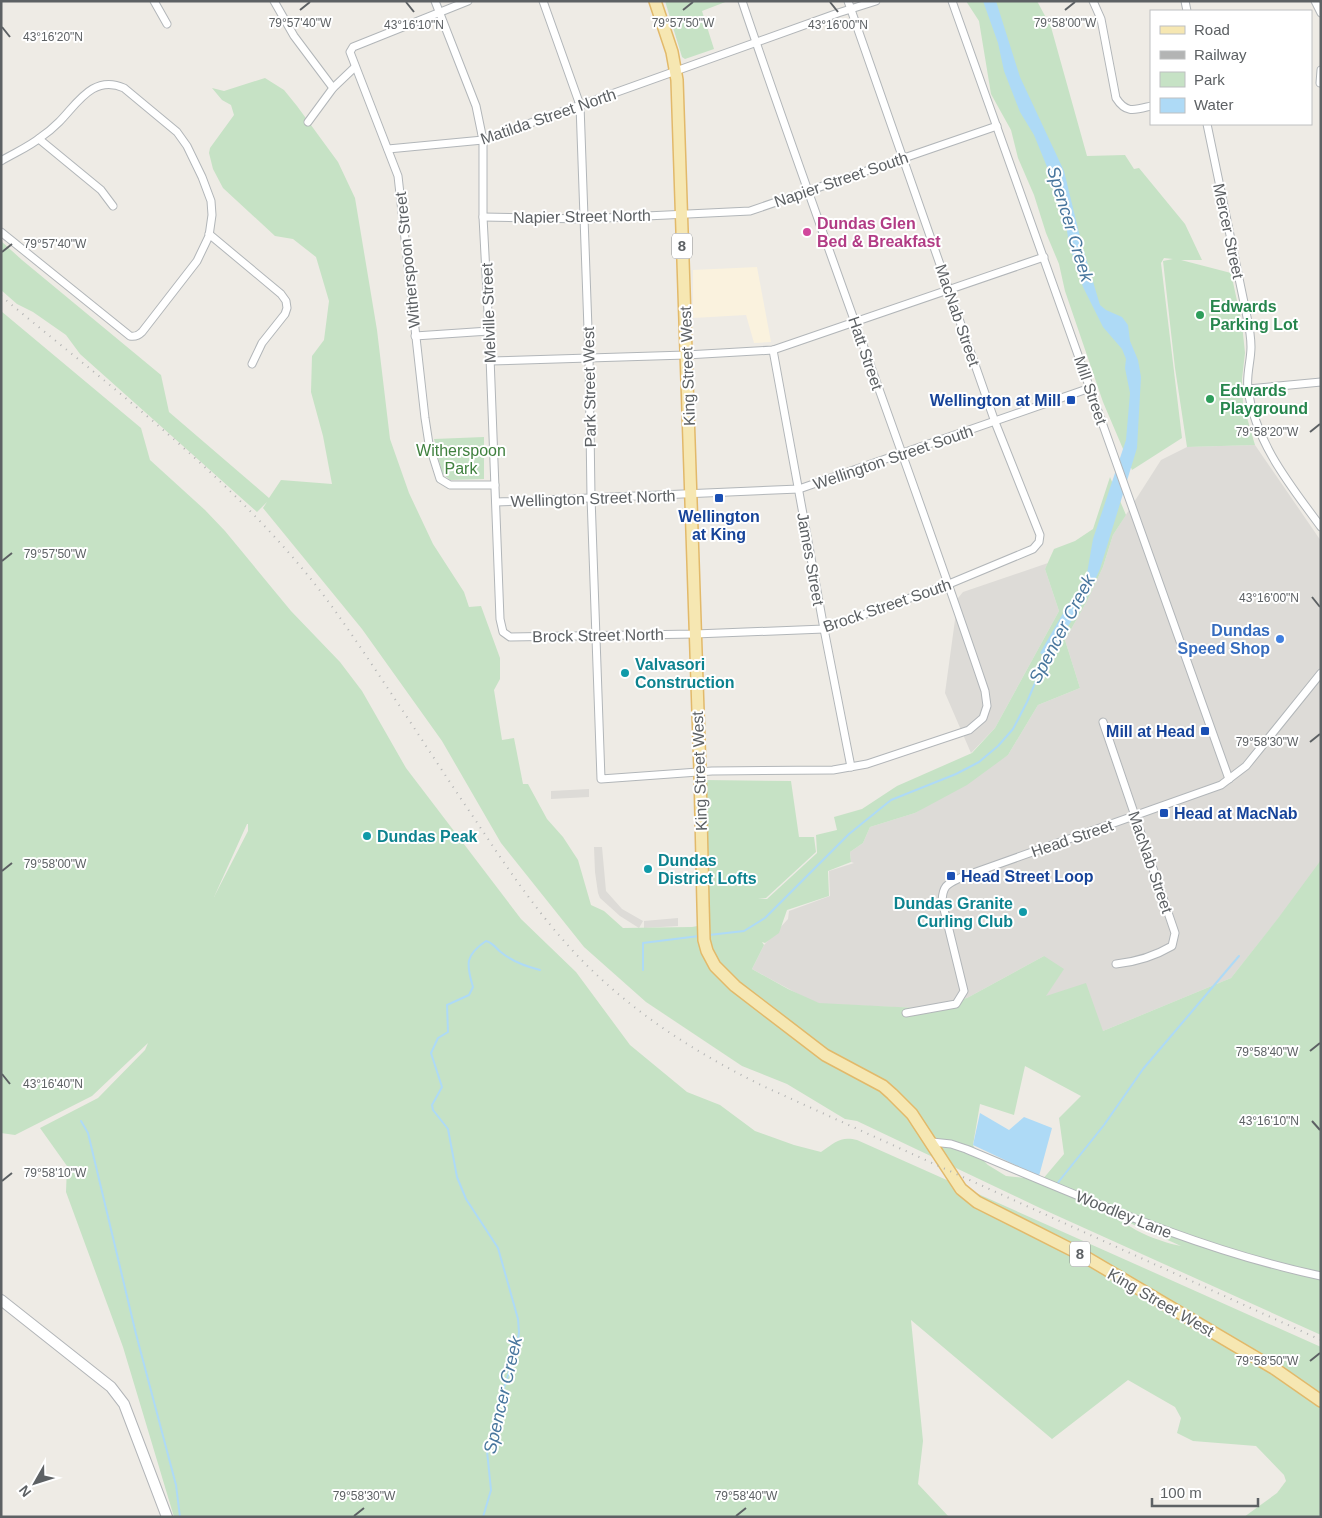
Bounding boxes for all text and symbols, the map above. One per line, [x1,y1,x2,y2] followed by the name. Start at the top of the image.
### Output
[1150,10,1312,125] legend
[269,16,332,30] text: 79°57'40"W
[652,16,715,30] text: 79°57'50"W
[1034,16,1097,30] text: 79°58'00"W
[384,18,444,32] text: 43°16'10"N
[808,18,868,32] text: 43°16'00"N
[1194,21,1230,38] text: Road
[23,30,83,44] text: 43°16'20"N
[1194,46,1247,63] text: Railway
[1194,71,1225,88] text: Park
[478,85,618,148] street label: Matilda Street North
[1194,96,1233,113] text: Water
[772,149,910,210] street label: Napier Street South
[1043,164,1097,285] water label: Spencer Creek
[1210,182,1247,281] street label: Mercer Street
[392,190,423,329] street label: Witherspoon Street
[513,207,651,226] street label: Napier Street North
[817,215,941,250] place label: Dundas Glen Bed & Breakfast
[801,226,813,238] marker: Dundas Glen Bed & Breakfast
[672,234,692,258] road number: 8
[24,237,87,251] text: 79°57'40"W
[478,262,499,363] street label: Melville Street
[932,262,983,369] street label: MacNab Street
[1210,298,1299,333] place label: Edwards Parking Lot
[677,305,698,426] street label: King Street West
[1194,309,1206,321] marker: Edwards Parking Lot
[845,314,886,393] street label: Hatt Street
[580,326,599,447] street label: Park Street West
[1071,354,1110,427] street label: Mill Street
[1220,382,1308,417] place label: Edwards Playground
[930,392,1061,409] place label: Wellington at Mill
[1204,393,1216,405] marker: Edwards Playground
[1065,394,1077,406] marker: Wellington at Mill
[811,422,975,493] street label: Wellington Street South
[1236,425,1299,439] text: 79°58'20"W
[416,442,506,477] park label: Witherspoon Park
[510,487,676,510] street label: Wellington Street North
[713,492,725,504] marker: Wellington at King
[678,508,760,543] place label: Wellington at King
[794,511,827,608] street label: James Street
[24,547,87,561] text: 79°57'50"W
[1025,570,1099,687] water label: Spencer Creek
[821,576,953,635] street label: Brock Street South
[1239,591,1299,605] text: 43°16'00"N
[1178,622,1270,657] place label: Dundas Speed Shop
[532,626,664,645] street label: Brock Street North
[1274,633,1286,645] marker: Dundas Speed Shop
[635,656,735,691] place label: Valvasori Construction
[619,667,631,679] marker: Valvasori Construction
[689,710,710,831] street label: King Street West
[1106,723,1195,740] place label: Mill at Head
[1199,725,1211,737] marker: Mill at Head
[1236,735,1299,749] text: 79°58'30"W
[1174,805,1298,822] place label: Head at MacNab
[1158,807,1170,819] marker: Head at MacNab
[1125,809,1176,916] street label: MacNab Street
[1029,816,1116,860] street label: Head Street
[377,828,478,845] place label: Dundas Peak
[361,830,373,842] marker: Dundas Peak
[658,852,757,887] place label: Dundas District Lofts
[24,857,87,871] text: 79°58'00"W
[642,863,654,875] marker: Dundas District Lofts
[961,868,1094,885] place label: Head Street Loop
[945,870,957,882] marker: Head Street Loop
[894,895,1013,930] place label: Dundas Granite Curling Club
[1017,906,1029,918] marker: Dundas Granite Curling Club
[1236,1045,1299,1059] text: 79°58'40"W
[23,1077,83,1091] text: 43°16'40"N
[1239,1114,1299,1128] text: 43°16'10"N
[24,1166,87,1180] text: 79°58'10"W
[1073,1187,1174,1241] street label: Woodley Lane
[1070,1242,1090,1266] road number: 8
[1105,1265,1217,1340] street label: King Street West
[480,1333,526,1456] water label: Spencer Creek
[1236,1354,1299,1368] text: 79°58'50"W
[10,1458,60,1508] north arrow
[1152,1476,1258,1508] scale bar
[15,1482,34,1500] text: N
[1160,1484,1202,1501] text: 100 m
[333,1489,396,1503] text: 79°58'30"W
[715,1489,778,1503] text: 79°58'40"W

